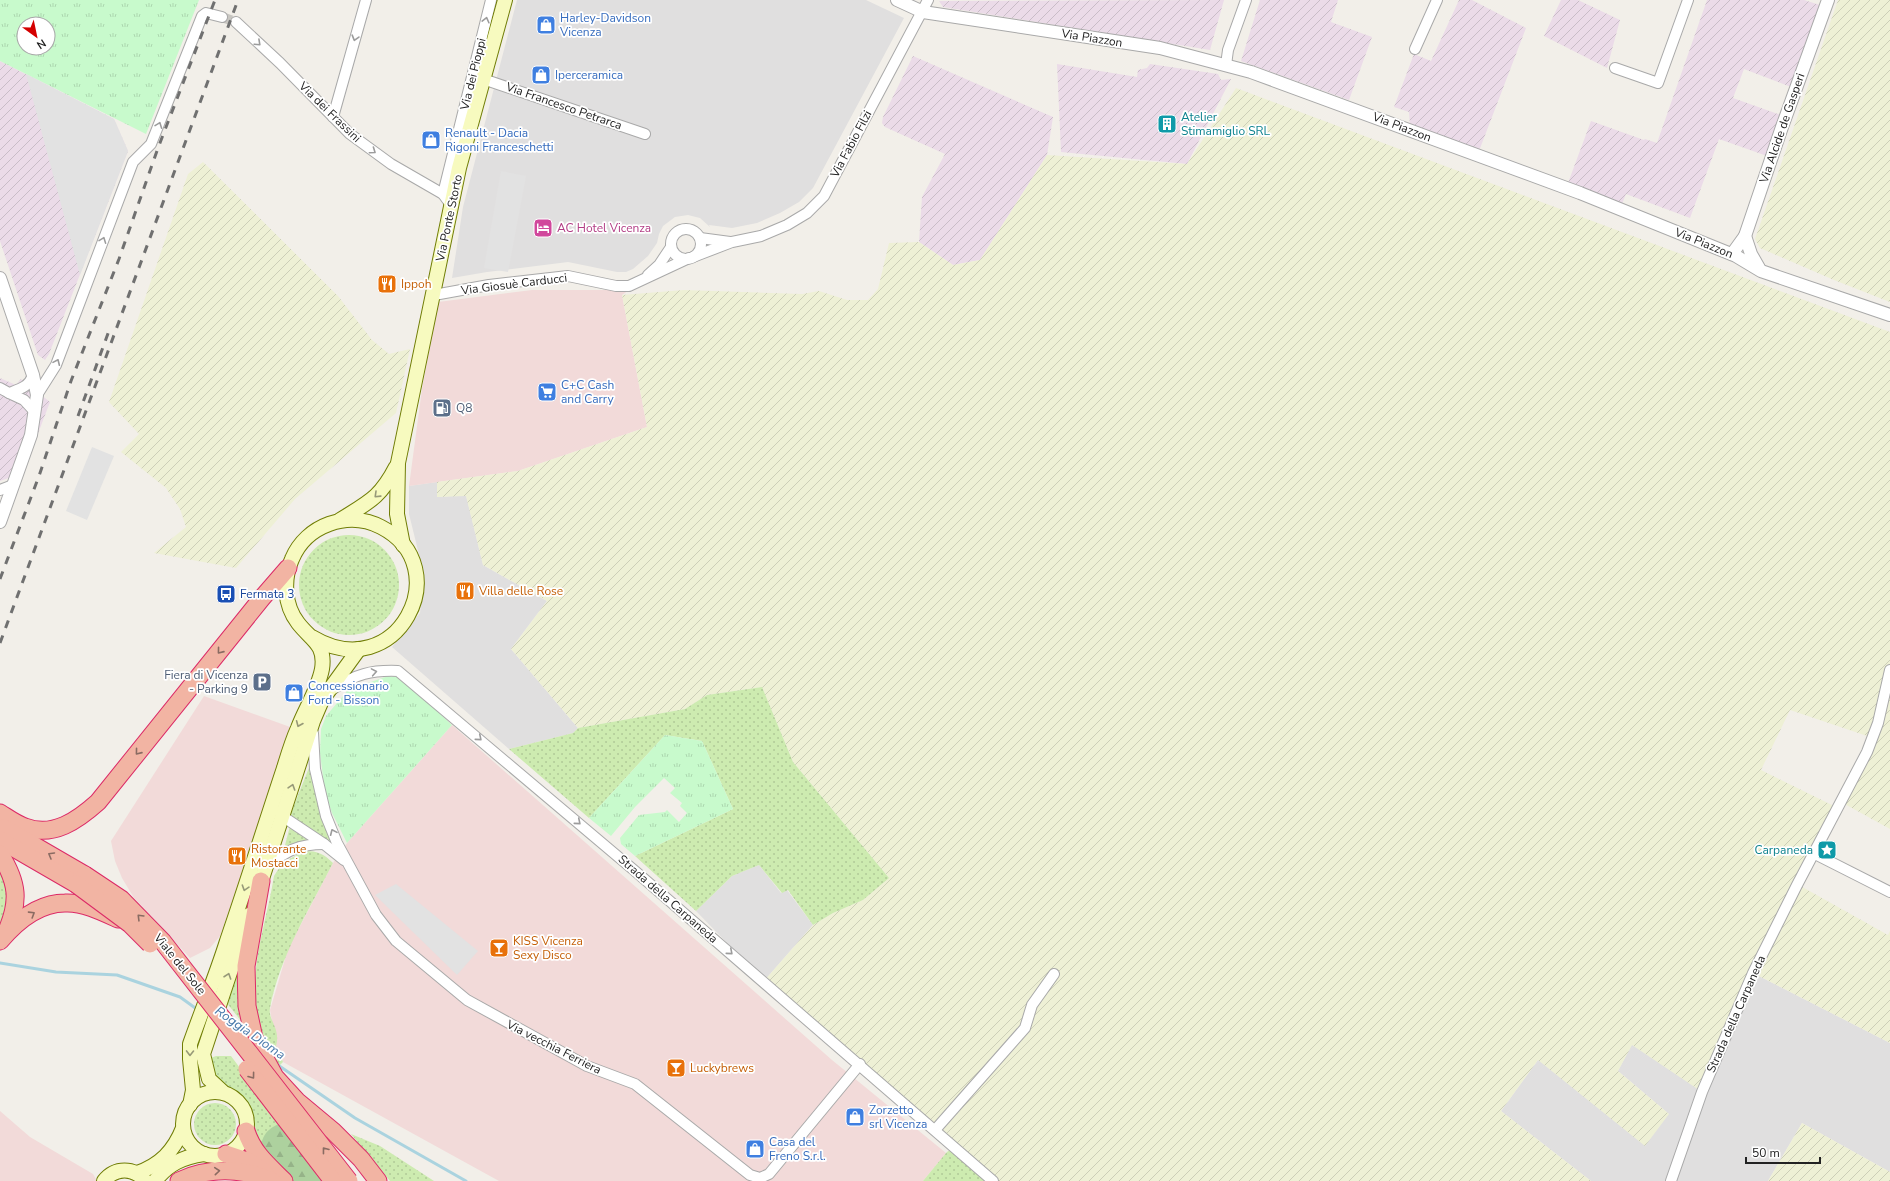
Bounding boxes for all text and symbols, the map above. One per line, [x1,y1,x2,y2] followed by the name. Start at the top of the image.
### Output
[559,10,651,40] place label: Harley-Davidson Vicenza
[535,14,557,36] shop icon: Harley-Davidson Vicenza
[16,16,56,56] north arrow
[482,17,490,24] one-way arrow
[1059,25,1124,51] street label: Via Piazzon
[351,34,360,41] one-way arrow
[34,35,49,52] text: N
[456,36,490,113] street label: Via dei Pioppi
[253,38,261,46] one-way arrow
[530,64,552,86] shop icon: Iperceramica
[555,67,623,83] place label: Iperceramica
[1755,71,1808,186] street label: Via Alcide de Gasperi
[295,78,365,146] street label: Via dei Frassini
[503,78,624,133] street label: Via Francesco Petrarca
[826,108,875,181] street label: Via Fabio Filzi
[1369,108,1434,146] street label: Via Piazzon
[1181,109,1271,139] place label: Atelier Stimamiglio SRL
[1156,113,1178,135] building icon: Atelier Stimamiglio SRL
[154,122,162,129] one-way arrow
[445,125,553,155] place label: Renault - Dacia Rigoni Franceschetti
[420,129,442,151] shop icon: Renault - Dacia Rigoni Franceschetti
[369,146,376,153] one-way arrow
[432,173,466,264] street label: Via Ponte Storto
[532,217,554,239] hotel icon: AC Hotel Vicenza
[557,220,651,236] place label: AC Hotel Vicenza
[1671,224,1736,262] street label: Via Piazzon
[99,237,107,244] one-way arrow
[459,270,568,299] street label: Via Giosuè Carducci
[376,273,398,295] restaurant icon: Ippoh
[401,276,432,292] place label: Ippoh
[52,358,60,365] one-way arrow
[561,377,614,407] place label: C+C Cash and Carry
[536,381,558,403] supermarket icon: C+C Cash and Carry
[431,397,453,419] fuel station icon: Q8
[456,400,472,416] place label: Q8
[374,490,382,498] one-way arrow
[454,580,476,602] restaurant icon: Villa delle Rose
[215,583,237,605] bus stop icon: Fermata 3
[478,583,563,599] place label: Villa delle Rose
[240,586,295,602] place label: Fermata 3
[218,646,225,653] one-way arrow
[164,667,248,697] place label: Fiera di Vicenza - Parking 9
[371,668,377,676] one-way arrow
[251,671,273,693] parking icon: Fiera di Vicenza - Parking 9
[308,678,389,708] place label: Concessionario Ford - Bisson
[283,682,305,704] shop icon: Concessionario Ford - Bisson
[296,721,304,728] one-way arrow
[474,734,482,741] one-way arrow
[136,747,143,754] one-way arrow
[287,783,295,790] one-way arrow
[574,818,581,825] one-way arrow
[329,829,337,836] one-way arrow
[1816,839,1838,861] place icon: Carpaneda
[251,841,306,871] place label: Ristorante Mostacci
[1755,842,1813,858] place label: Carpaneda
[226,845,248,867] restaurant icon: Ristorante Mostacci
[615,851,721,947] street label: Strada della Carpaneda
[48,853,55,860] one-way arrow
[241,884,249,891] one-way arrow
[27,912,34,919] one-way arrow
[137,914,145,922] one-way arrow
[150,929,210,998] street label: Viale del Sole
[513,933,583,963] place label: KISS Vicenza Sexy Disco
[488,937,510,959] bar icon: KISS Vicenza Sexy Disco
[725,948,733,955] one-way arrow
[1703,953,1769,1075] street label: Strada della Carpaneda
[223,973,232,980] one-way arrow
[211,1002,289,1064] water label: Roggia Dioma
[503,1016,604,1078] street label: Via vecchia Ferriera
[186,1050,194,1056] one-way arrow
[665,1057,687,1079] bar icon: Luckybrews
[690,1060,754,1076] place label: Luckybrews
[248,1072,255,1079] one-way arrow
[869,1102,927,1132] place label: Zorzetto srl Vicenza
[844,1106,866,1128] shop icon: Zorzetto srl Vicenza
[769,1134,826,1164] place label: Casa del Freno S.r.l.
[744,1138,766,1160] shop icon: Casa del Freno S.r.l.
[1746,1139,1820,1165] scale bar
[1752,1145,1780,1161] text: 50 m
[323,1148,330,1155] one-way arrow
[214,1167,220,1176] one-way arrow

